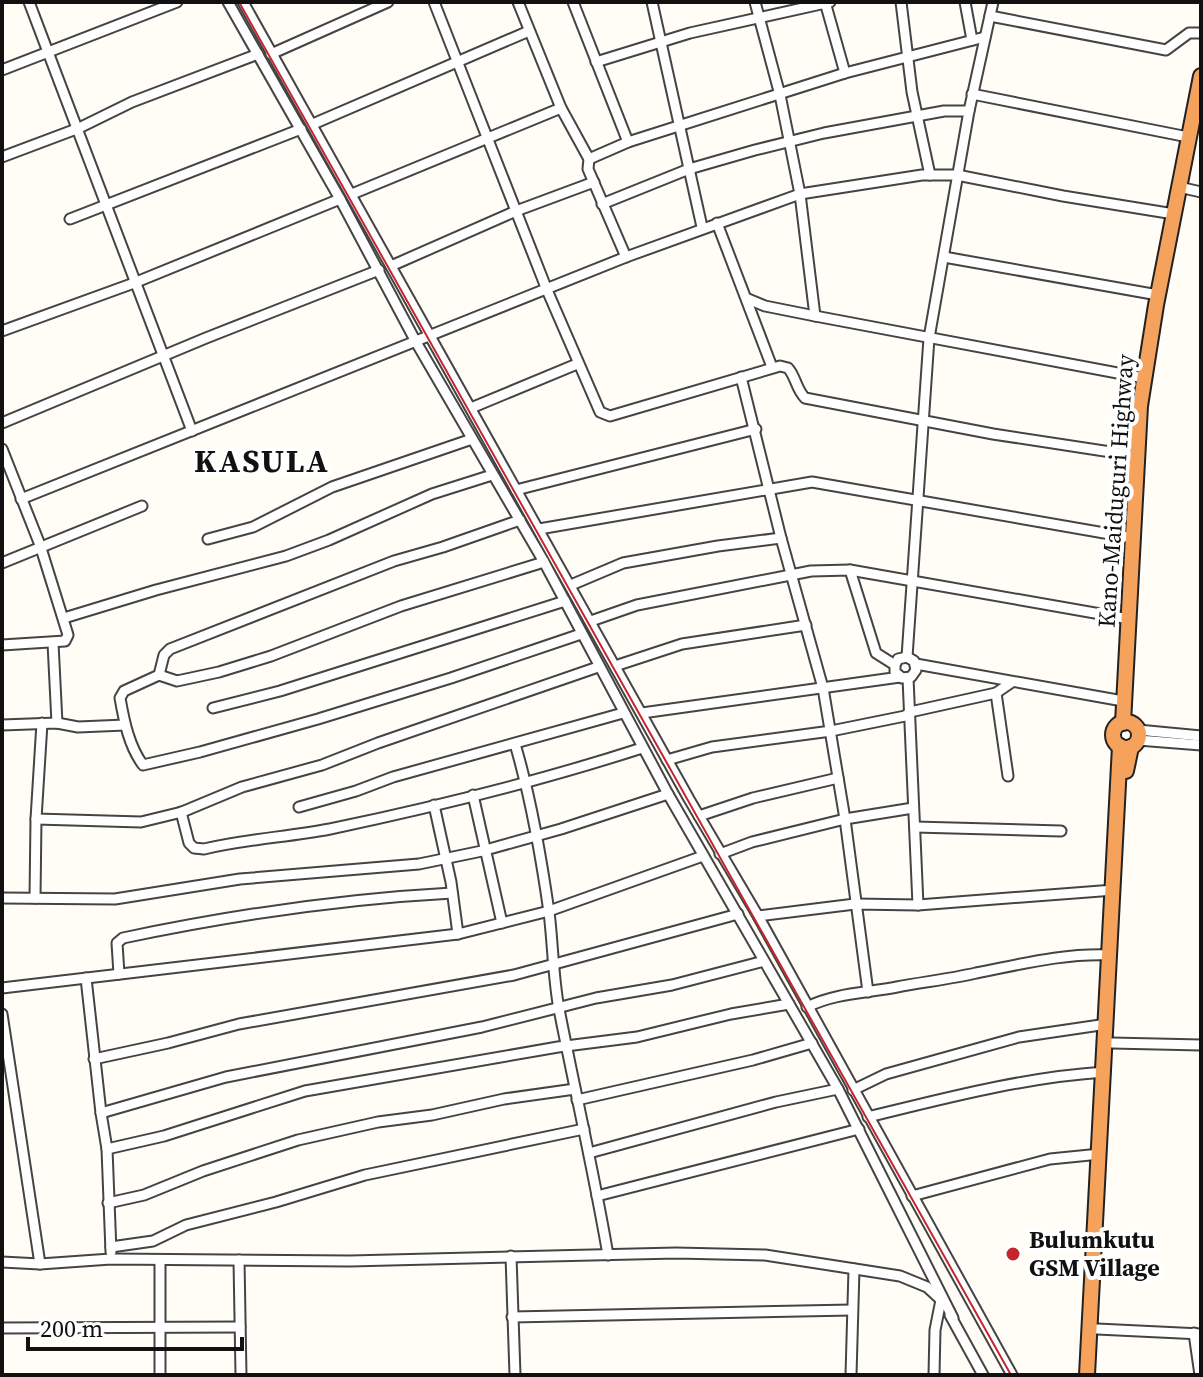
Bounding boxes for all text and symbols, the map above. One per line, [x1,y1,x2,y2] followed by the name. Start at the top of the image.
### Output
[1089,352,1142,629] street label: Kano-Maiduguri Highway
[194,439,330,483] district label: KASULA
[1029,1223,1160,1284] place label: Bulumkutu GSM Village
[1004,1245,1022,1263] marker: Bulumkutu GSM Village
[28,1301,242,1351] scale bar
[40,1312,103,1345] text: 200 m

